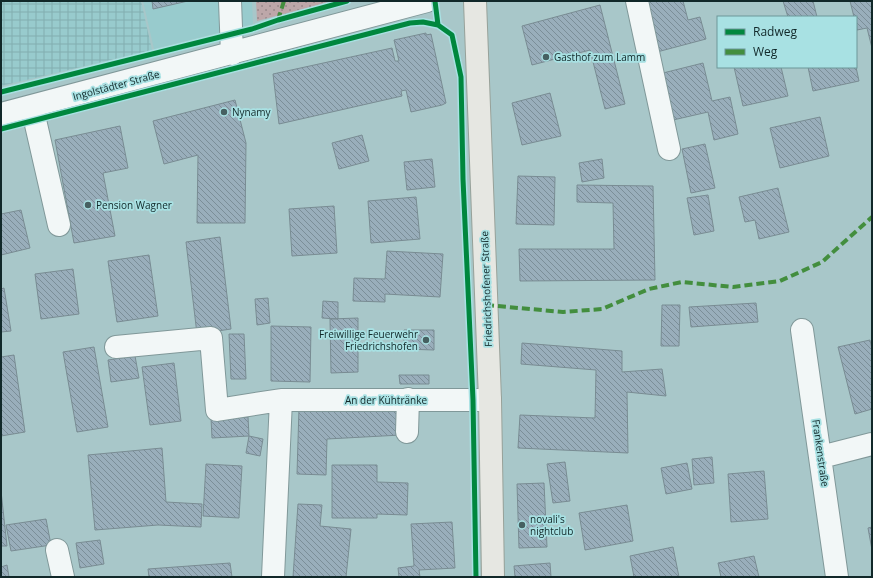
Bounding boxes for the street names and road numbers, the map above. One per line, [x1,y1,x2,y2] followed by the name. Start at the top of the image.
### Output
[71,67,161,103] street label: Ingolstädter Straße
[477,230,495,347] street label: Friedrichshofener Straße
[345,393,427,407] street label: An der Kühtränke
[809,418,833,488] street label: Frankenstraße

